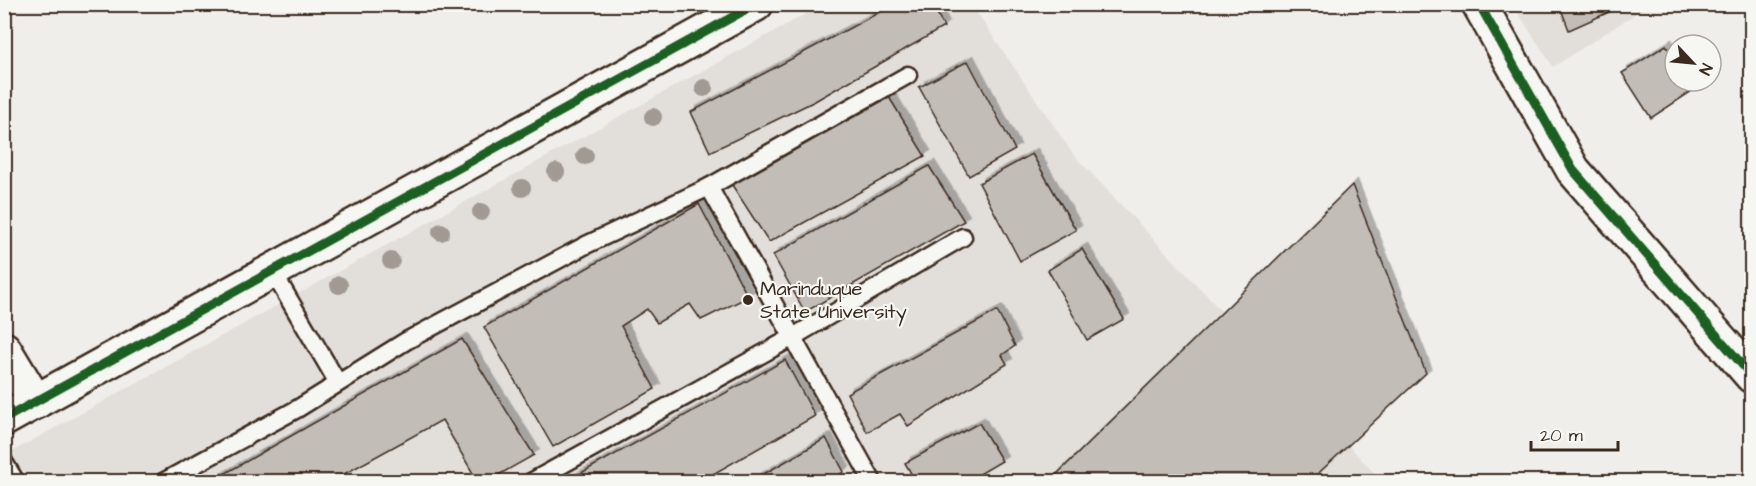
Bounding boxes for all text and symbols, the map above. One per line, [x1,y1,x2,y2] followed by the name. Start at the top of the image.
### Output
[1663,33,1723,93] north arrow
[1693,60,1718,78] text: N
[760,275,907,327] place label: Marinduque State University
[741,293,755,307] marker: Marinduque State University
[1531,414,1618,452] scale bar
[1540,423,1583,448] text: 20 m

